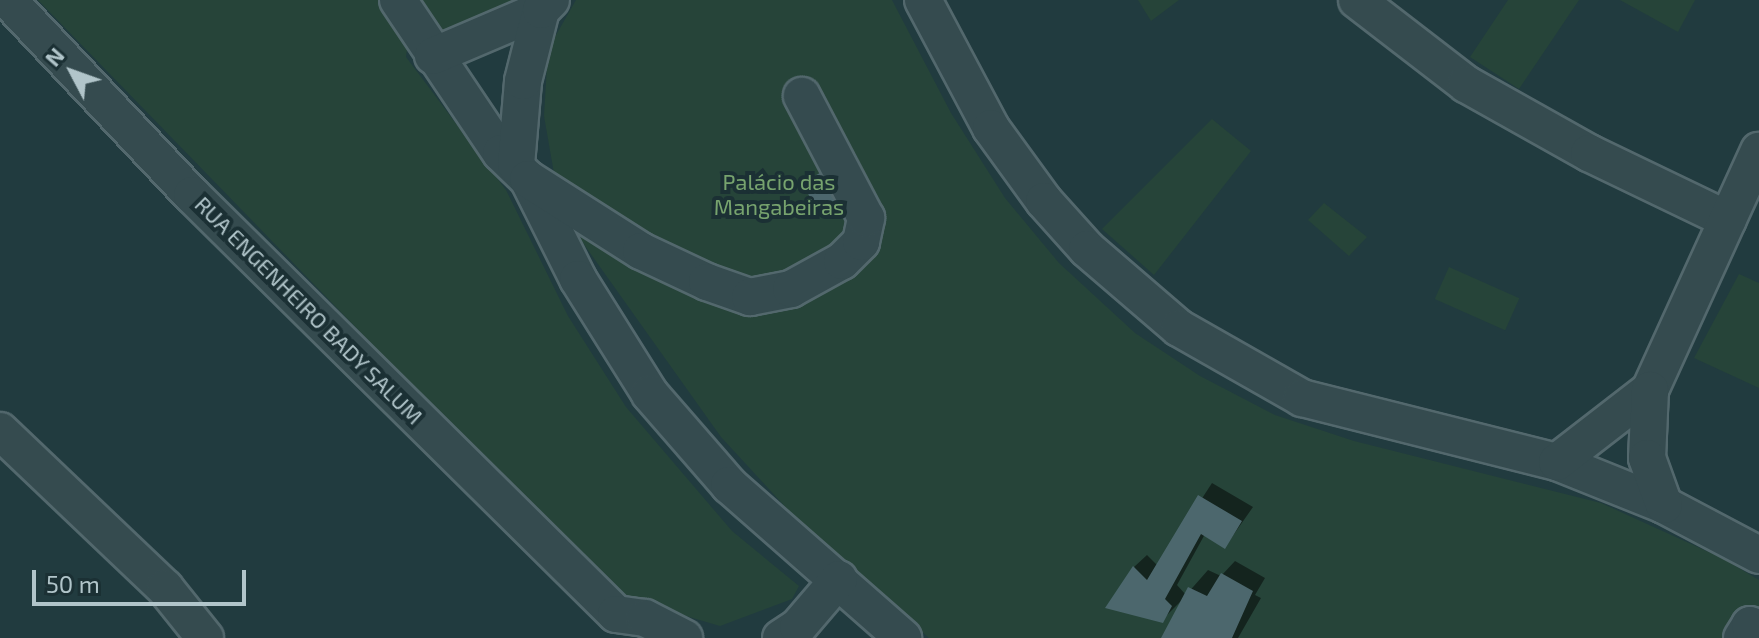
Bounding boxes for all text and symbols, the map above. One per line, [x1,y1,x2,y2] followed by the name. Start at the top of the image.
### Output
[32,32,112,112] north arrow
[39,42,69,71] text: N
[714,168,844,220] park label: Palácio das Mangabeiras
[189,190,429,430] street label: RUA ENGENHEIRO BADY SALUM
[36,554,250,604] scale bar
[46,569,100,598] text: 50 m

